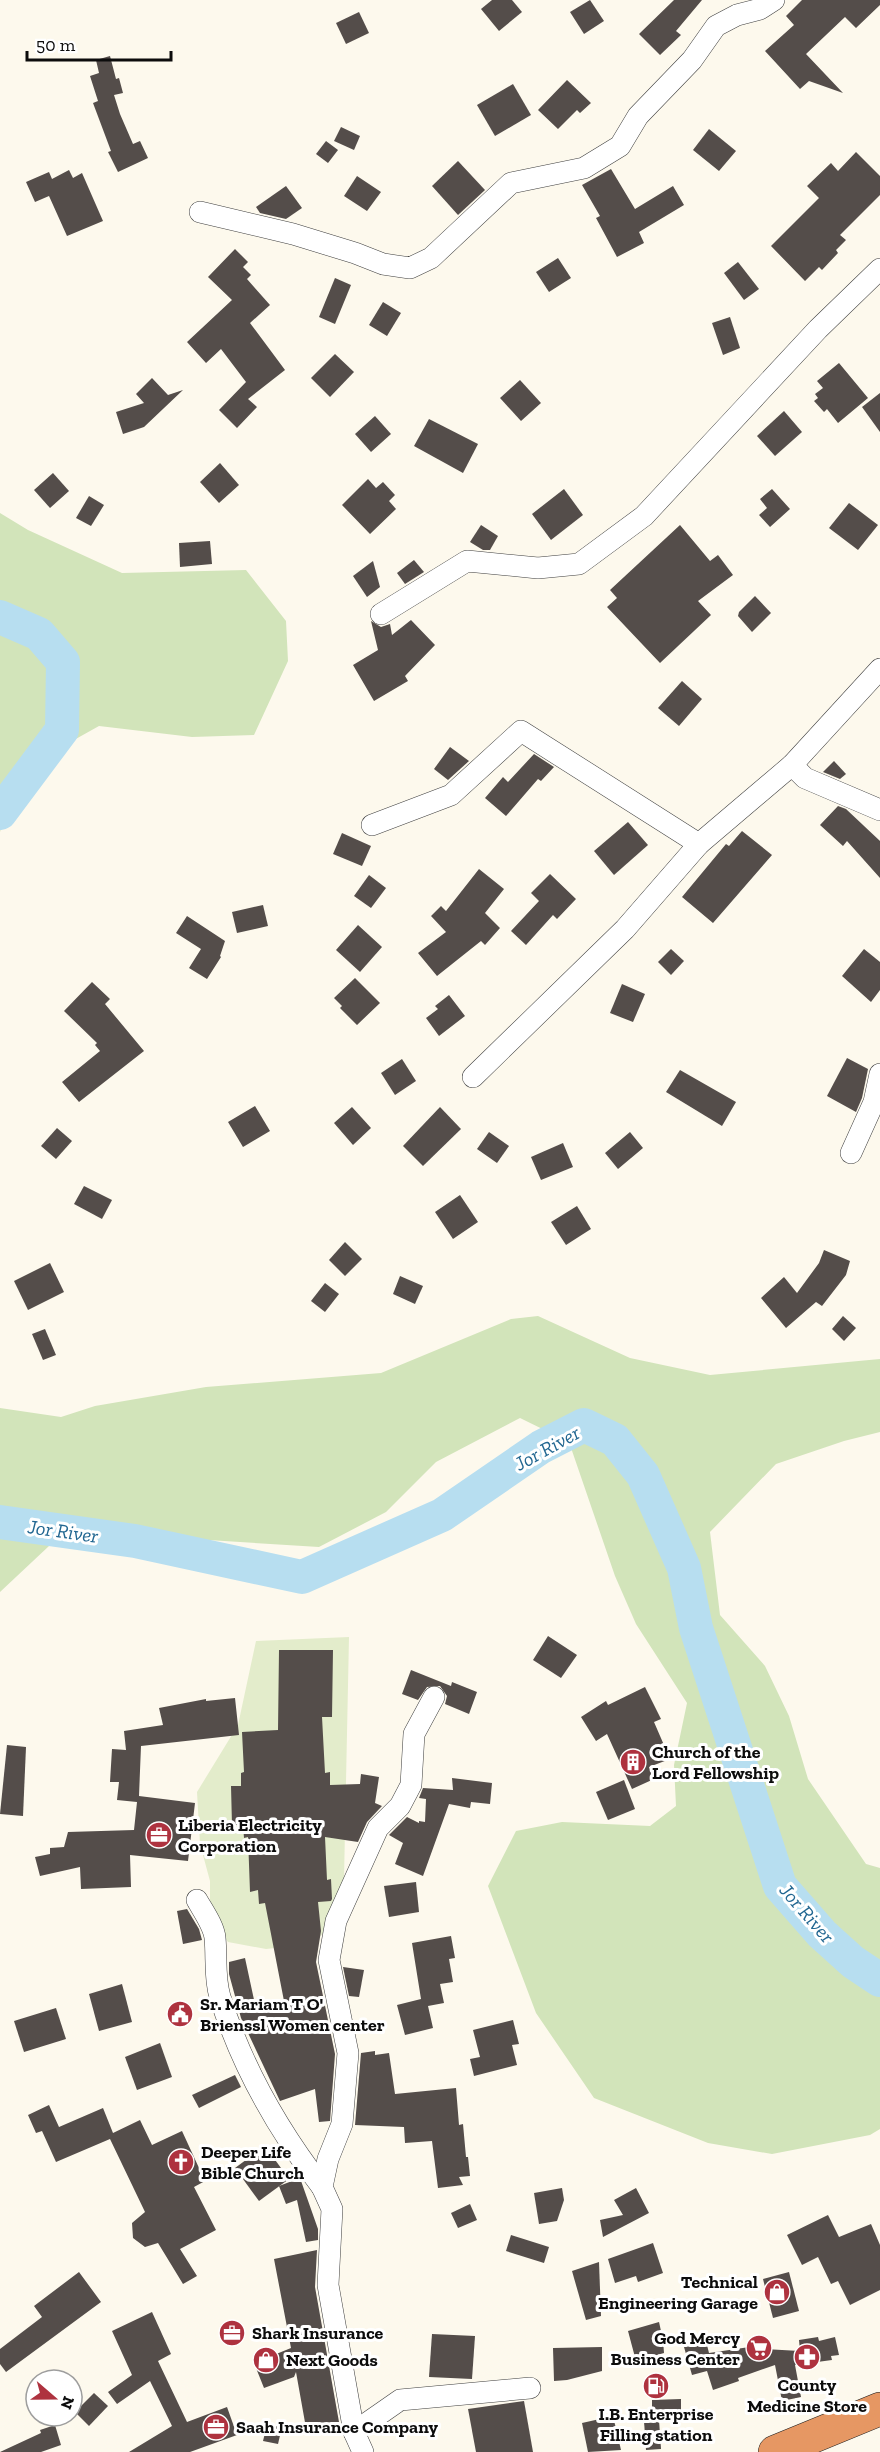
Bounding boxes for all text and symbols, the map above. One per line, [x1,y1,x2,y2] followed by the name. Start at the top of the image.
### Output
[27,24,171,62] scale bar
[36,34,76,56] text: 50 m
[509,1420,584,1476] water label: Jor River
[25,1514,100,1548] water label: Jor River
[652,1741,779,1784] place label: Church of the Lord Fellowship
[618,1747,648,1777] building icon: Church of the Lord Fellowship
[178,1814,322,1857] place label: Liberia Electricity Corporation
[144,1820,174,1850] office icon: Liberia Electricity Corporation
[774,1878,839,1948] water label: Jor River
[200,1993,385,2036] place label: Sr. Mariam T O' Brienssl Women center
[165,1999,195,2029] public building icon: Sr. Mariam T O' Brienssl Women center
[201,2141,305,2184] place label: Deeper Life Bible Church
[166,2147,196,2177] church icon: Deeper Life Bible Church
[598,2271,758,2314] place label: Technical Engineering Garage
[762,2277,792,2307] shop icon: Technical Engineering Garage
[217,2318,247,2348] office icon: Shark Insurance
[252,2322,384,2344] place label: Shark Insurance
[611,2327,740,2370] place label: God Mercy Business Center
[744,2333,774,2363] supermarket icon: God Mercy Business Center
[792,2342,822,2372] pharmacy icon: County Medicine Store
[251,2345,281,2375] shop icon: Next Goods
[286,2349,378,2371] place label: Next Goods
[24,2368,84,2428] north arrow
[641,2371,671,2401] fuel station icon: I.B. Enterprise Filling station
[747,2374,867,2417] place label: County Medicine Store
[57,2394,79,2412] text: N
[599,2403,714,2446] place label: I.B. Enterprise Filling station
[201,2412,231,2442] office icon: Saah Insurance Company
[236,2416,438,2438] place label: Saah Insurance Company

